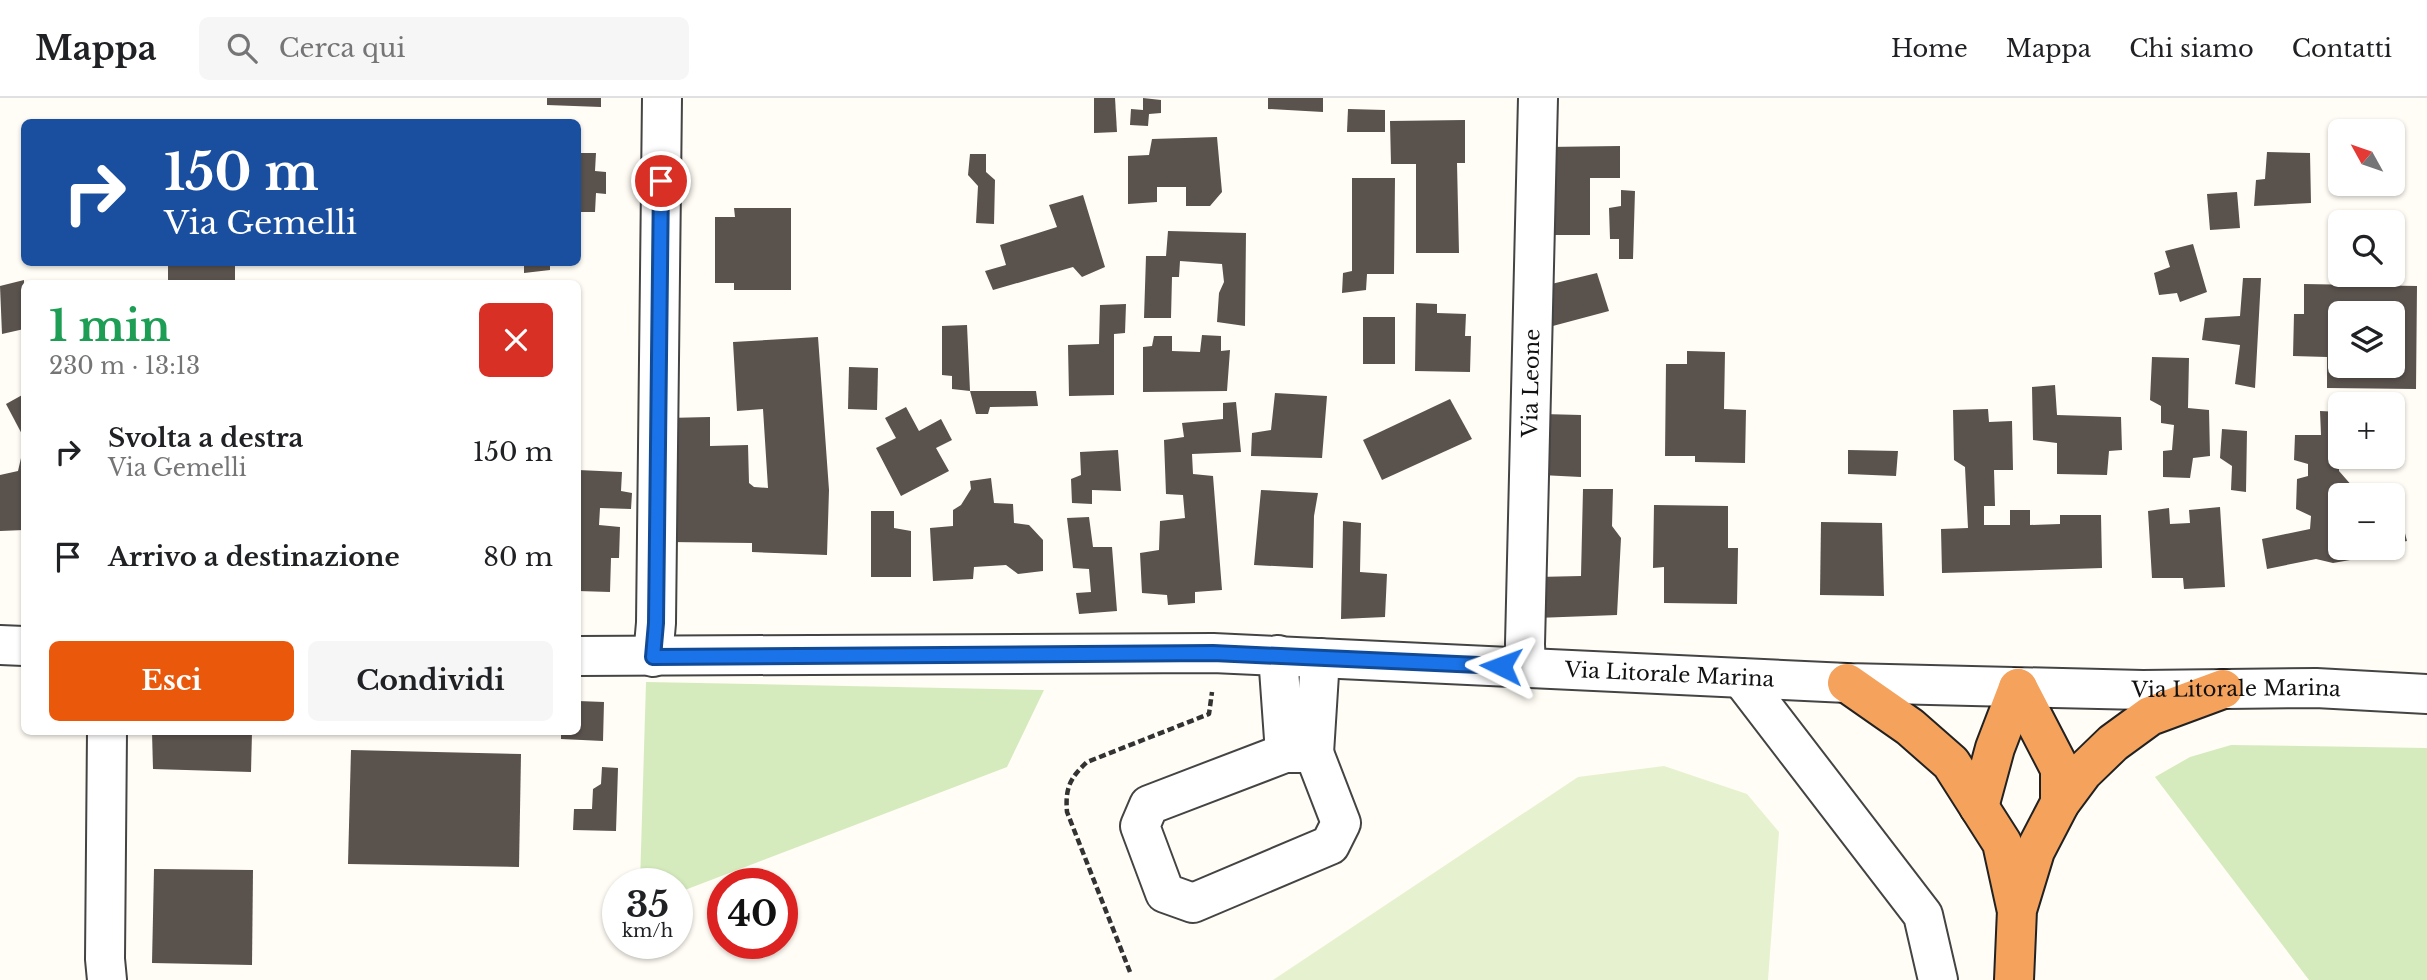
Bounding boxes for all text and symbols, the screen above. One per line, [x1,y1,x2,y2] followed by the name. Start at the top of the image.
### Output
[199,17,689,80] search box
[35,28,157,69] text: Mappa
[223,29,261,67] icon: search
[279,32,405,64] text: Cerca qui
[1891,34,1968,63] text: Home
[2006,34,2091,63] text: Mappa
[2129,34,2254,63] text: Chi siamo
[2292,34,2392,63] text: Contatti
[2328,119,2404,196] north arrow
[2328,119,2405,560] map controls
[164,142,319,203] text: 150 m
[49,147,140,238] icon: right
[631,151,691,211] pin
[642,162,680,200] icon: arrive
[164,203,357,243] text: Via Gemelli
[2328,210,2405,287] button: search
[49,300,171,352] text: 1 min
[2328,301,2405,378] button: layers
[479,303,553,377] button: close
[1517,329,1545,439] street label: Via Leone
[49,352,200,380] text: 230 m · 13:13
[2328,392,2405,469] button: +
[108,422,304,454] text: Svolta a destra
[49,433,87,471] icon: right
[473,436,553,468] text: 150 m
[108,454,247,482] text: Via Gemelli
[2328,483,2405,560] button: −
[49,538,87,576] icon: arrive
[108,541,400,573] text: Arrivo a destinazione
[483,541,553,573] text: 80 m
[1464,629,1538,703] position arrow
[49,641,294,721] button: Esci
[308,641,553,721] button: Condividi
[1563,657,1775,693] street label: Via Litorale Marina
[2130,675,2342,703] street label: Via Litorale Marina
[707,868,798,959] speed limit sign: 40
[626,883,669,926] text: 35
[622,920,673,942] text: km/h

